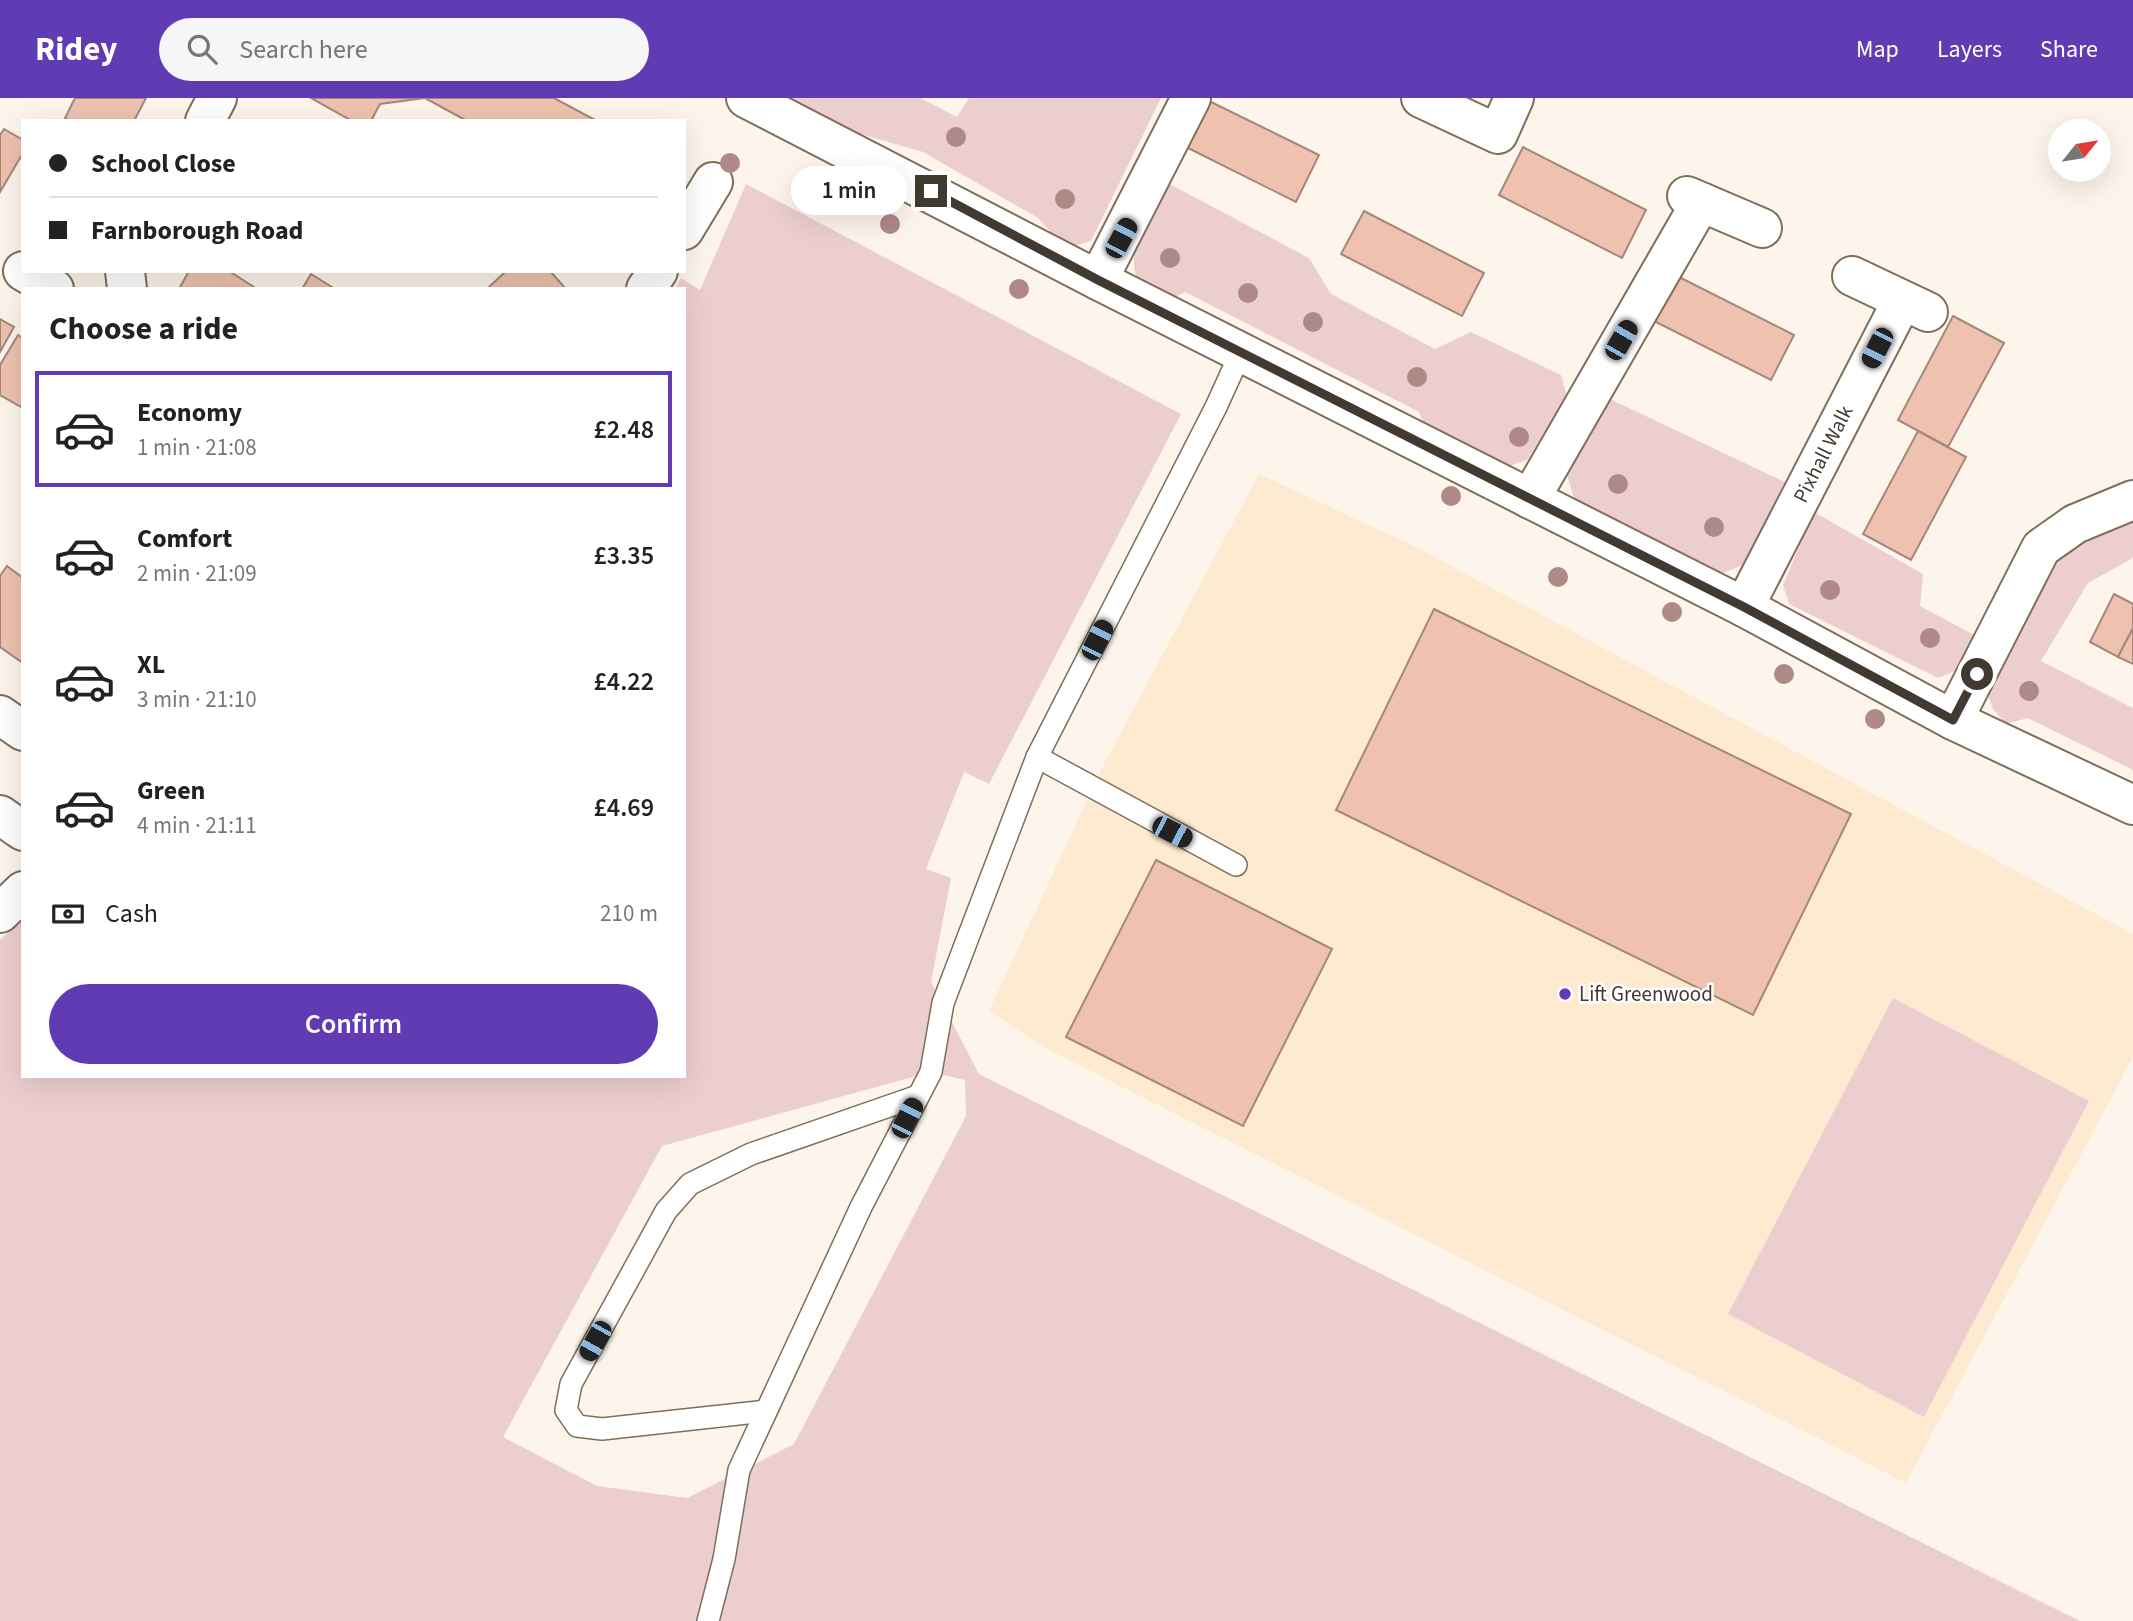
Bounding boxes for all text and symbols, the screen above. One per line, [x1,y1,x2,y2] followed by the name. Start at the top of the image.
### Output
[159,18,649,81] search box
[35,26,117,73] text: Ridey
[183,30,221,68] icon: search
[239,31,368,68] text: Search here
[1856,32,1899,67] text: Map
[1937,32,2002,67] text: Layers
[2040,32,2098,67] text: Share
[2048,119,2110,182] north arrow
[2048,119,2111,182] map controls
[91,145,236,182] text: School Close
[791,166,906,216] callout: 1 min
[822,174,876,207] text: 1 min
[915,175,947,207] route end
[91,212,304,249] text: Farnborough Road
[1102,215,1141,261] car
[49,306,238,352] text: Choose a ride
[1602,317,1641,363] car
[1859,325,1896,371] car
[137,394,242,431] text: Economy
[53,398,116,461] icon: car
[1786,400,1861,508] street label: Pixhall Walk
[593,411,654,448] text: £2.48
[137,431,257,464] text: 1 min · 21:08
[137,520,232,557] text: Comfort
[53,524,116,587] icon: car
[593,537,654,574] text: £3.35
[137,557,257,590] text: 2 min · 21:09
[1079,617,1116,663] car
[137,646,165,683] text: XL
[53,650,116,713] icon: car
[1961,658,1993,690] route start
[593,663,654,700] text: £4.22
[137,683,257,716] text: 3 min · 21:10
[137,772,205,809] text: Green
[53,776,116,839] icon: car
[593,789,654,826] text: £4.69
[137,809,257,842] text: 4 min · 21:11
[1149,813,1196,851] car
[49,895,87,933] icon: cash
[105,895,158,932] text: Cash
[600,897,658,930] text: 210 m
[1579,979,1713,1009] place label: Lift Greenwood
[49,984,658,1064] button: Confirm
[1557,986,1573,1002] marker: Lift Greenwood
[889,1095,926,1141] car
[576,1318,615,1364] car

